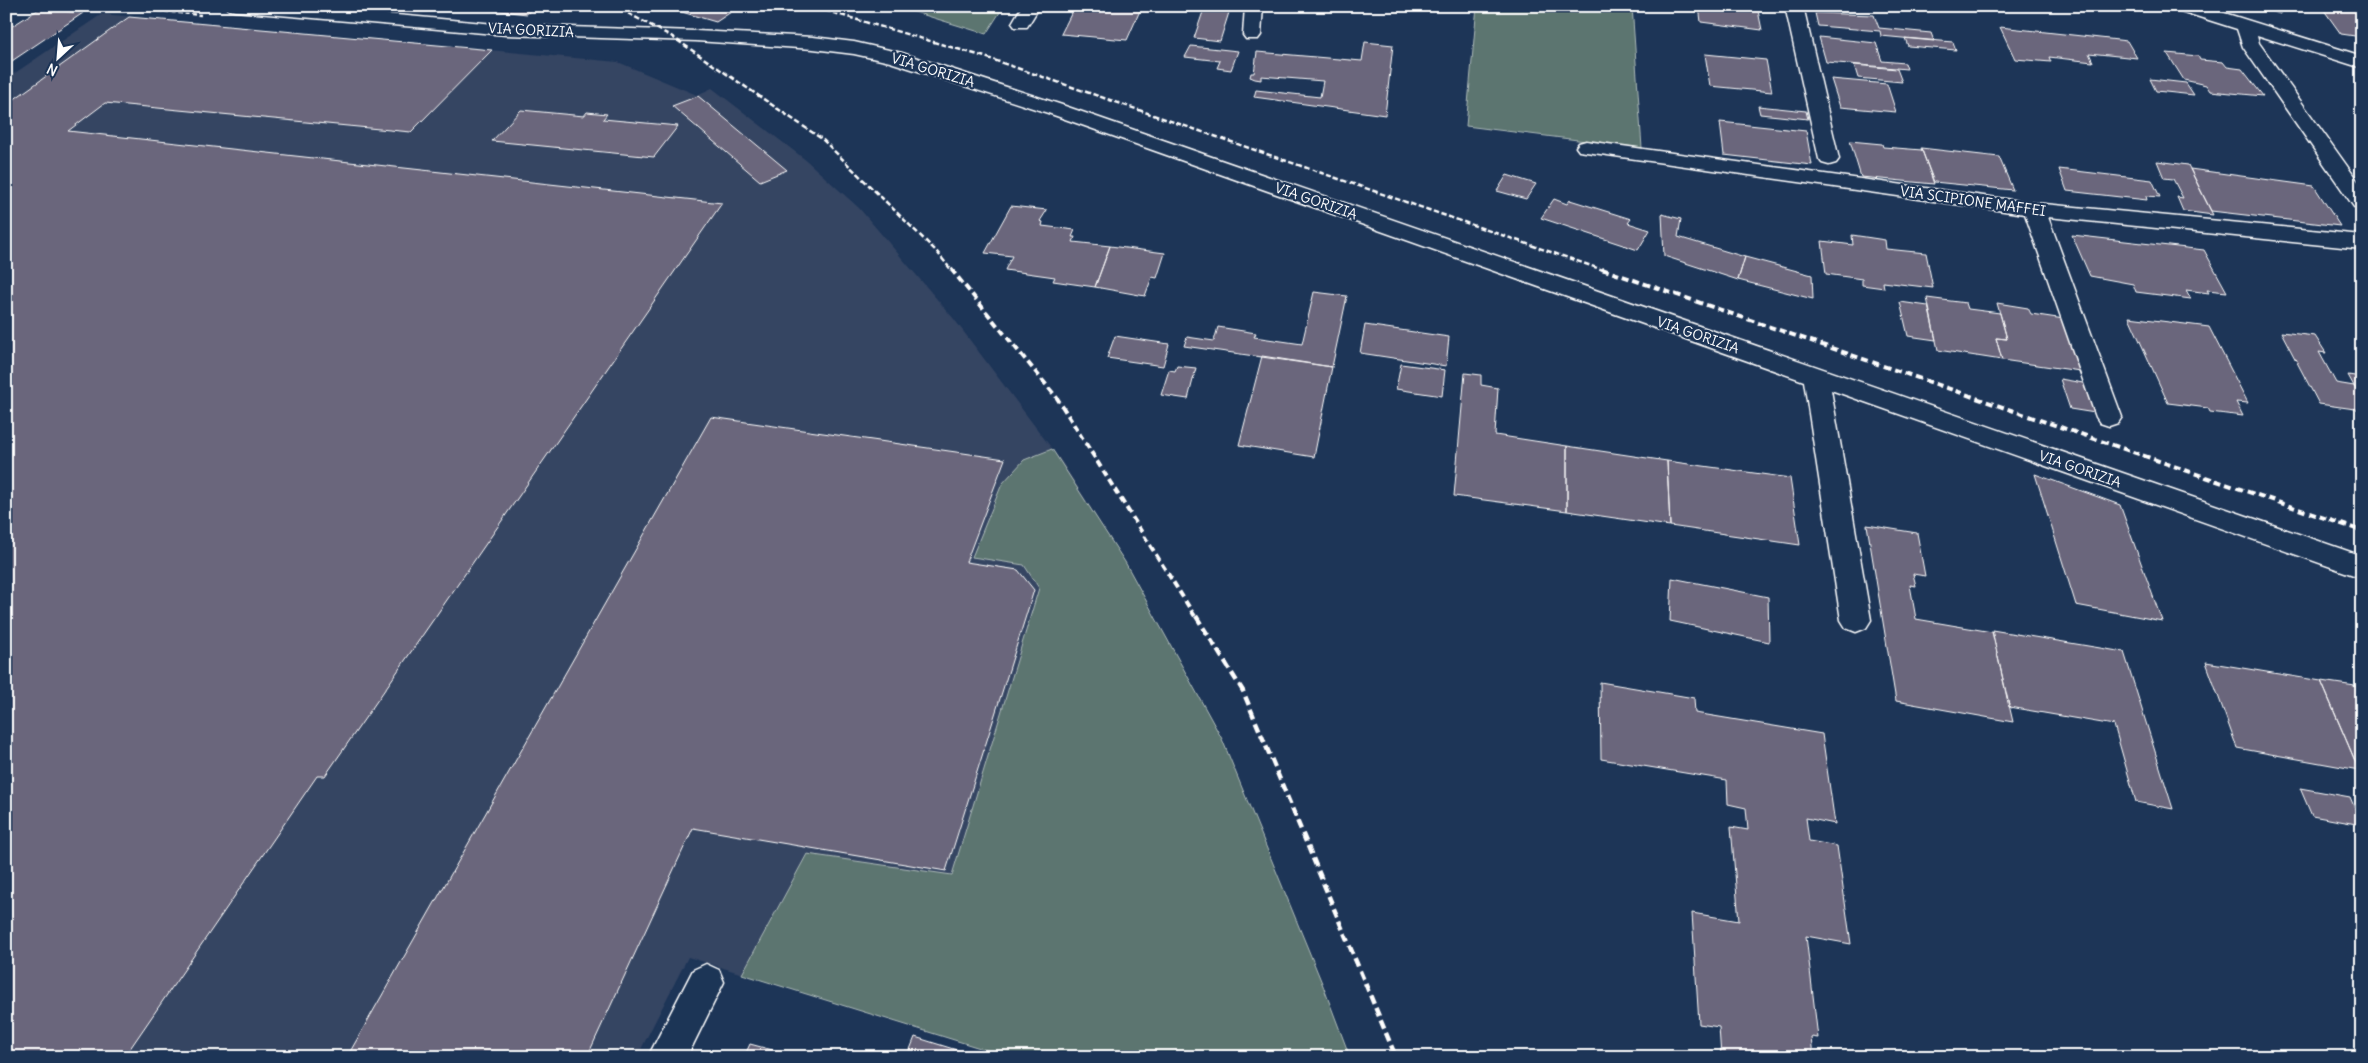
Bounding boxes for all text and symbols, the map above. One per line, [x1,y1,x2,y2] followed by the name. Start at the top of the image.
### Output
[488,19,575,41] street label: VIA GORIZIA
[32,32,82,82] north arrow
[889,49,977,91] street label: VIA GORIZIA
[44,59,61,80] text: N
[1272,178,1360,224] street label: VIA GORIZIA
[1899,182,2047,220] street label: VIA SCIPIONE MAFFEI
[1654,312,1742,358] street label: VIA GORIZIA
[2036,446,2124,492] street label: VIA GORIZIA

